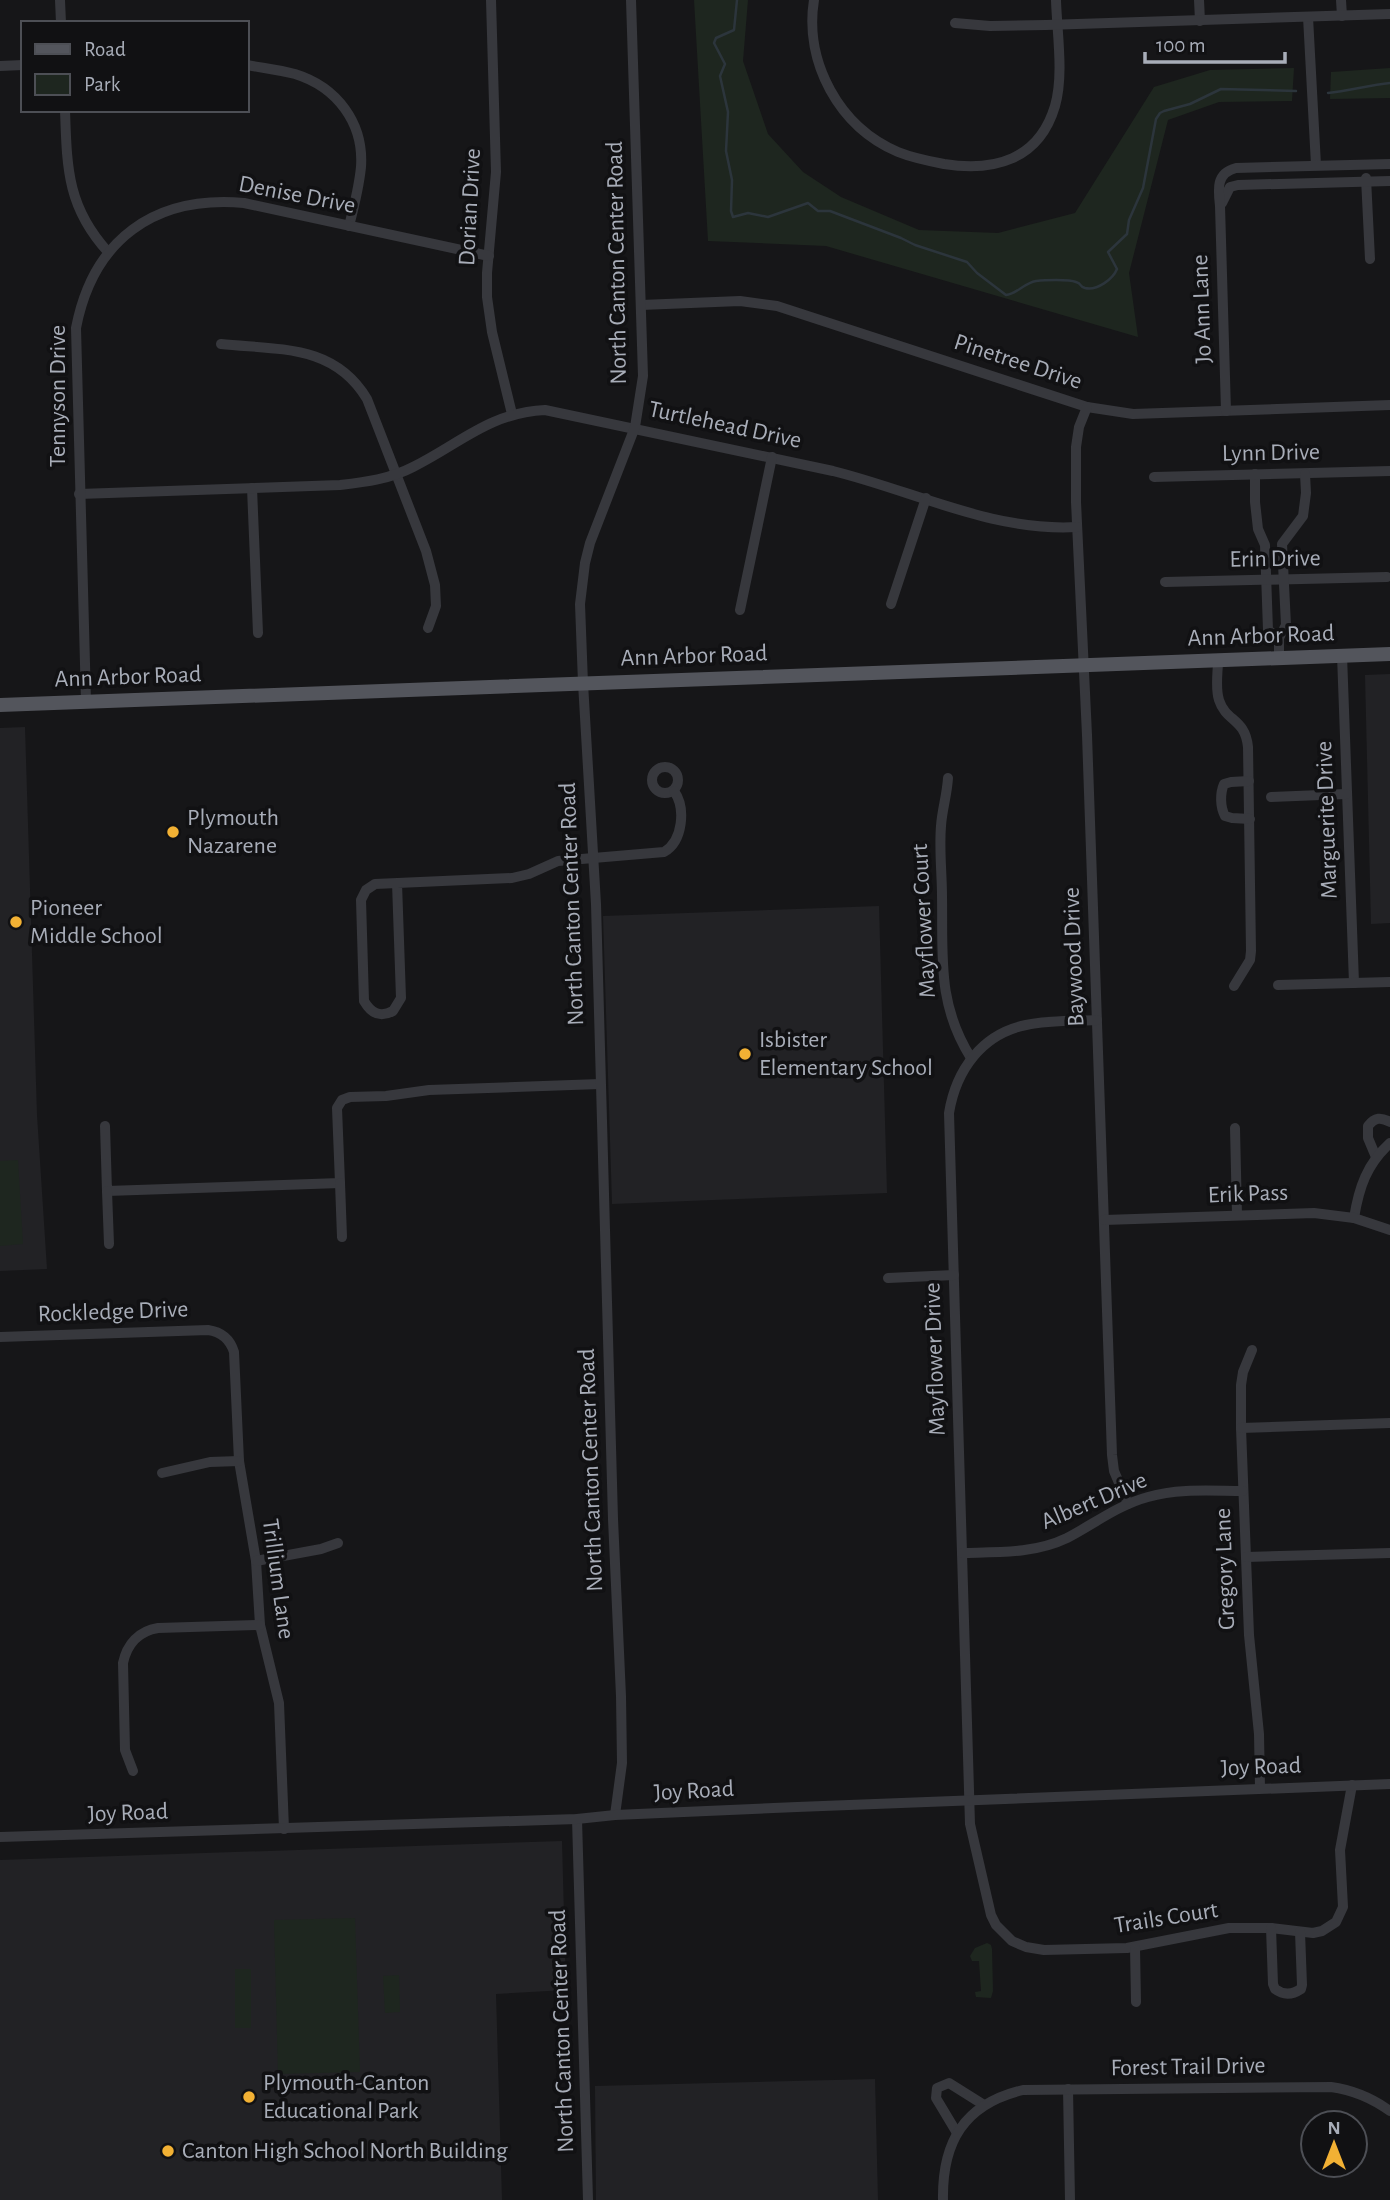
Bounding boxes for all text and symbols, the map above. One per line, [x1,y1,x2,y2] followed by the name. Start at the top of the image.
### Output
[21,21,248,112] legend
[1145,21,1285,65] scale bar
[1156,35,1206,56] text: 100 m
[84,39,126,60] text: Road
[84,74,121,95] text: Park
[603,141,631,385] street label: North Canton Center Road
[455,148,485,266] street label: Dorian Drive
[237,172,357,218] street label: Denise Drive
[1188,254,1216,364] street label: Jo Ann Lane
[46,325,70,467] street label: Tennyson Drive
[951,330,1085,394] street label: Pinetree Drive
[647,397,803,453] street label: Turtlehead Drive
[1222,440,1320,466] street label: Lynn Drive
[1229,546,1321,572] street label: Erin Drive
[1187,621,1335,651] street label: Ann Arbor Road
[620,641,768,671] street label: Ann Arbor Road
[54,662,202,692] street label: Ann Arbor Road
[1312,741,1342,899] street label: Marguerite Drive
[556,782,588,1026] street label: North Canton Center Road
[187,806,279,858] place label: Plymouth Nazarene
[165,824,181,840] marker: Plymouth Nazarene
[908,843,940,999] street label: Mayflower Court
[1060,887,1088,1027] street label: Baywood Drive
[30,896,163,948] place label: Pioneer Middle School
[8,914,24,930] marker: Pioneer Middle School
[759,1028,933,1080] place label: Isbister Elementary School
[737,1046,753,1062] marker: Isbister Elementary School
[1207,1181,1289,1207] street label: Erik Pass
[920,1282,950,1436] street label: Mayflower Drive
[37,1297,189,1327] street label: Rockledge Drive
[575,1348,607,1592] street label: North Canton Center Road
[1038,1468,1150,1534] street label: Albert Drive
[1211,1508,1239,1630] street label: Gregory Lane
[258,1517,298,1641] street label: Trillium Lane
[1220,1754,1302,1780] street label: Joy Road
[653,1777,735,1805] street label: Joy Road
[87,1800,169,1826] street label: Joy Road
[1112,1898,1220,1938] street label: Trails Court
[546,1909,578,2153] street label: North Canton Center Road
[1110,2054,1266,2080] street label: Forest Trail Drive
[263,2071,429,2123] place label: Plymouth-Canton Educational Park
[241,2089,257,2105] marker: Plymouth-Canton Educational Park
[1299,2109,1369,2179] north arrow
[1327,2119,1341,2138] text: N
[182,2139,508,2163] place label: Canton High School North Building
[160,2143,176,2159] marker: Canton High School North Building

